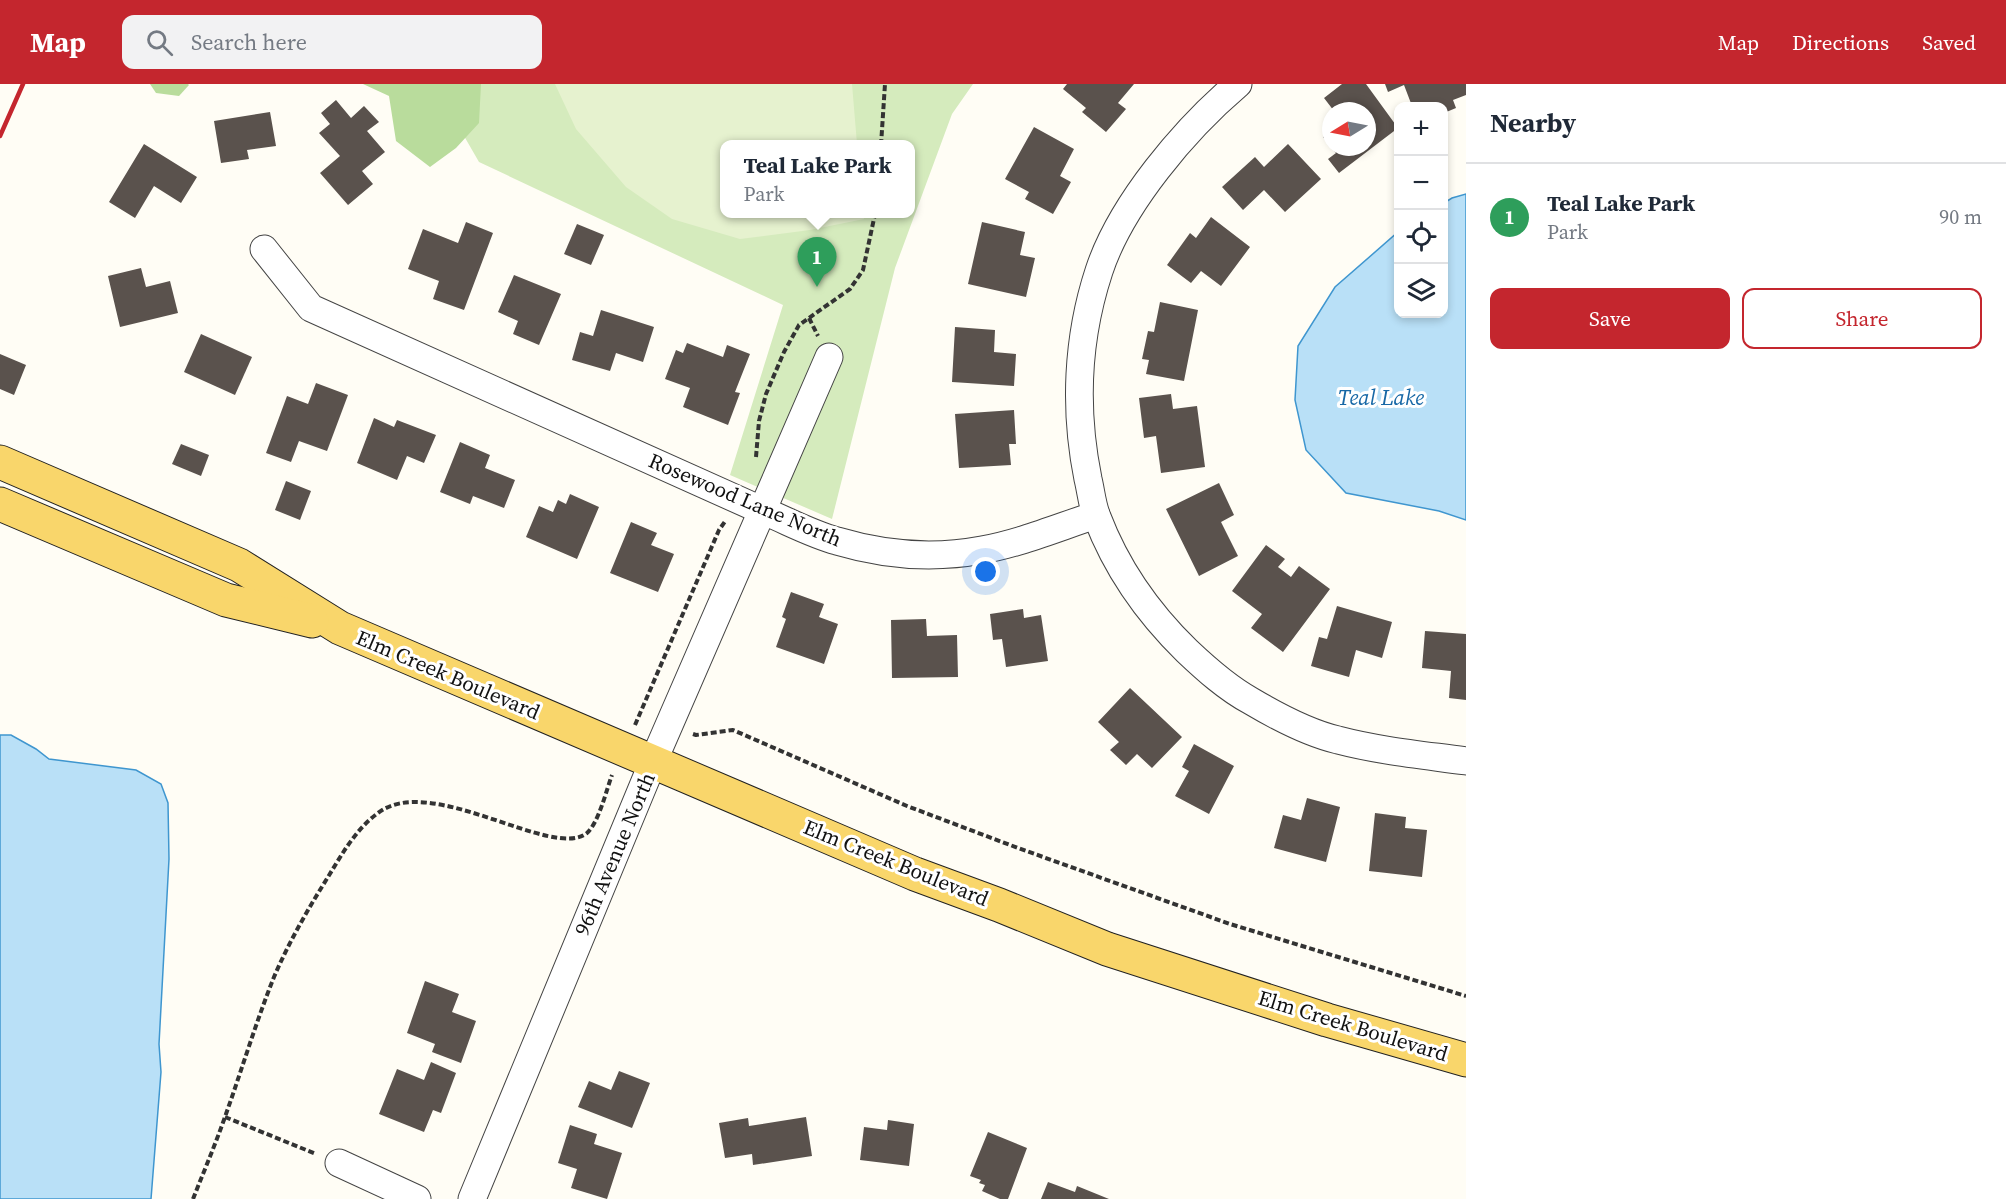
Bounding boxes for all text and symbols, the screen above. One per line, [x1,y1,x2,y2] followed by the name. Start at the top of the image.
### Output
[122,15,542,69] search box
[30,23,86,61] text: Map
[143,26,176,59] icon: search
[191,27,307,57] text: Search here
[1718,28,1759,57] text: Map
[1792,28,1889,57] text: Directions
[1922,28,1976,57] text: Saved
[1322,102,1376,156] north arrow
[1394,102,1448,318] map controls
[1394,102,1448,156] button: +
[1490,105,1576,141] text: Nearby
[720,140,915,218] popup
[743,150,892,180] text: Teal Lake Park
[1394,156,1448,210] button: −
[743,180,784,208] text: Park
[1547,188,1695,218] text: Teal Lake Park
[1504,203,1515,231] text: 1
[1939,203,1982,231] text: 90 m
[1394,210,1448,264] button: locate
[1547,218,1588,246] text: Park
[798,238,836,287] pin: 1
[1394,264,1448,318] button: layers
[1490,288,1730,349] button: Save
[1742,288,1982,349] button: Share
[1338,382,1424,412] water label: Teal Lake
[644,446,846,553] street label: Rosewood Lane North
[971,557,1000,586] your location
[352,623,545,726] street label: Elm Creek Boulevard
[567,768,662,940] street label: 96th Avenue North
[799,812,993,913] street label: Elm Creek Boulevard
[1255,983,1452,1068] street label: Elm Creek Boulevard

